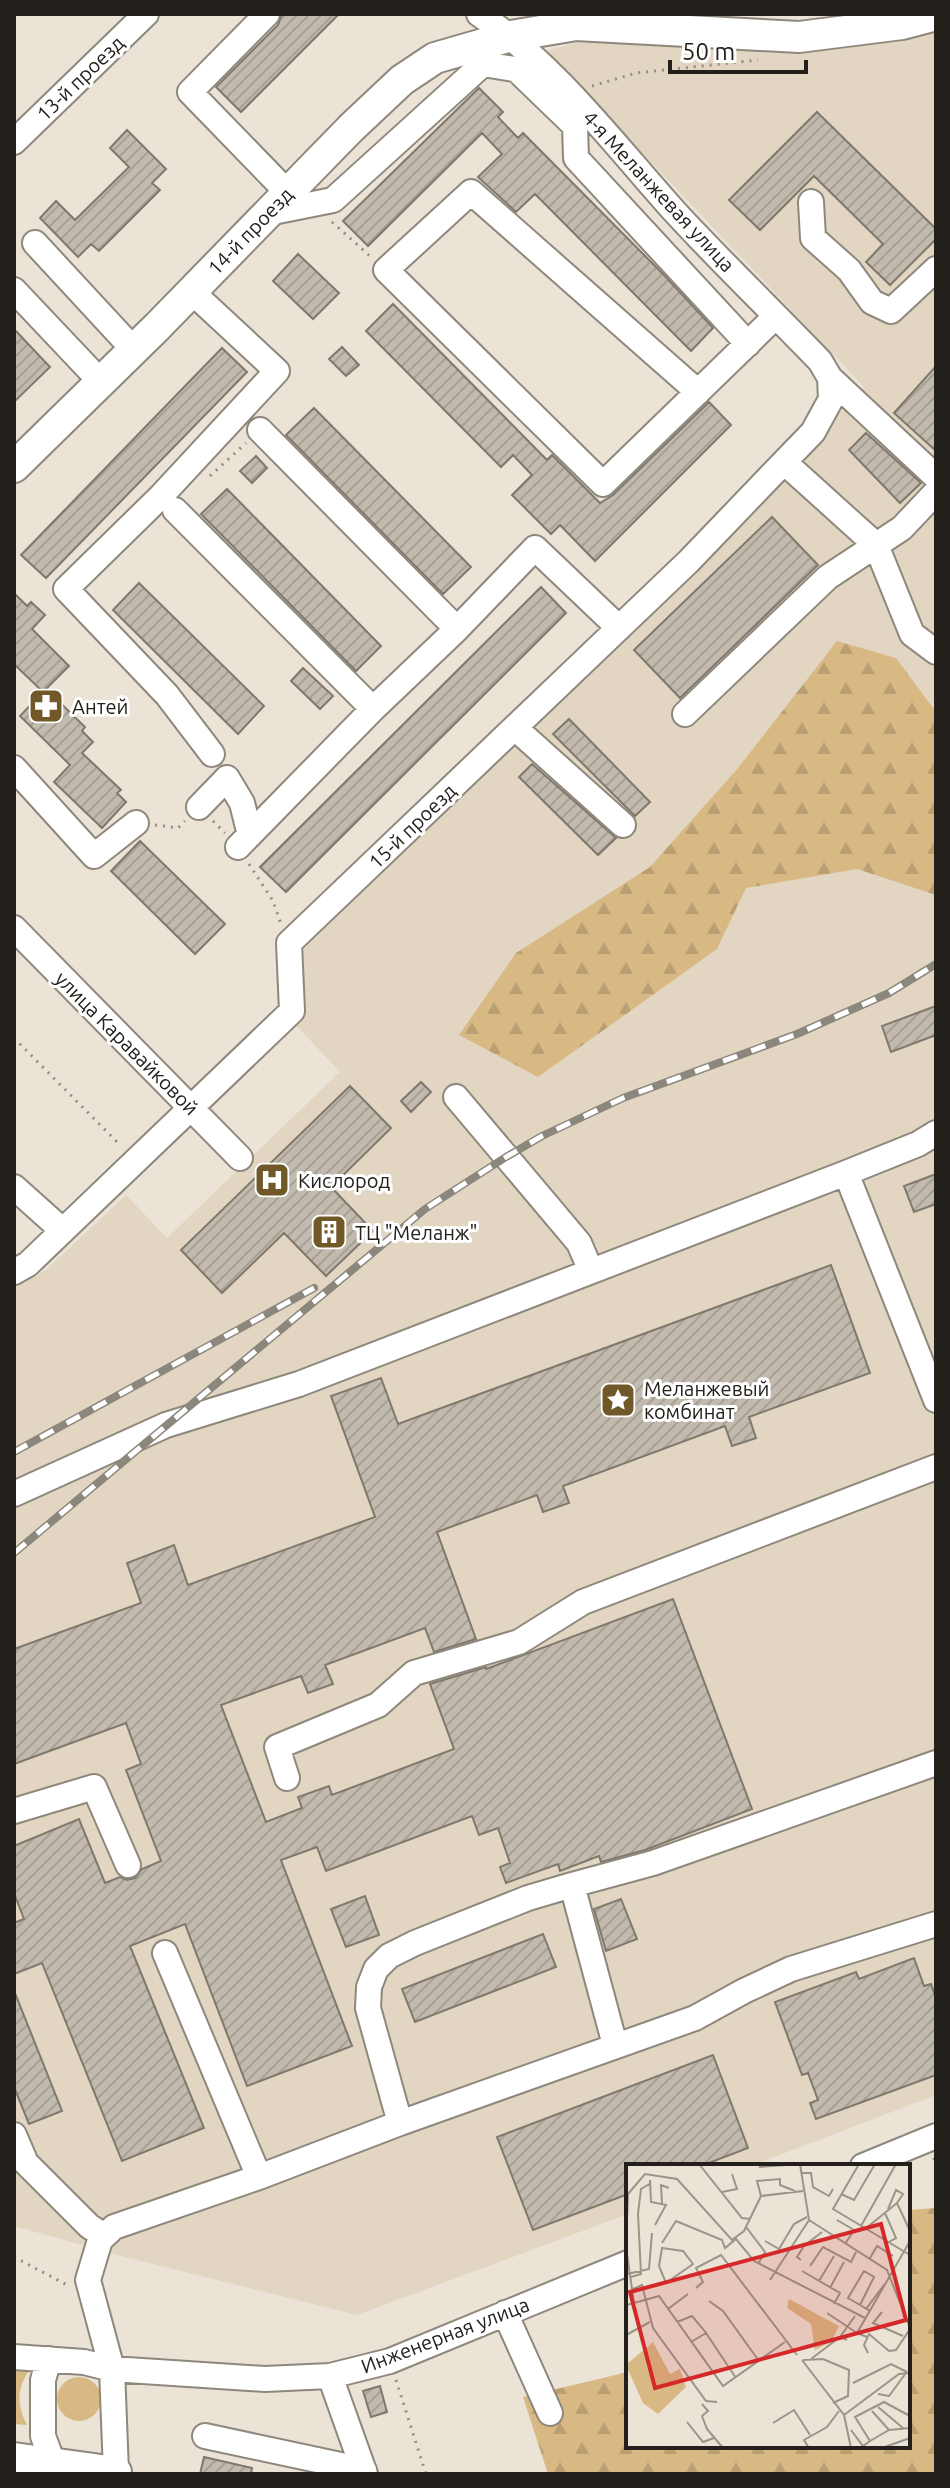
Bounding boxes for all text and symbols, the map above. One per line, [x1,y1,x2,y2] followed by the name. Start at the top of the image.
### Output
[670,24,806,74] scale bar
[32,31,128,125] street label: 13-й проезд
[682,38,735,65] text: 50 m
[578,106,740,276] street label: 4-я Меланжевая улица
[203,183,297,279] street label: 14-й проезд
[27,687,65,725] pharmacy icon: Антей
[72,695,128,718] place label: Антей
[364,779,460,873] street label: 15-й проезд
[51,967,203,1119] street label: улица Каравайковой
[253,1161,291,1199] hospital icon: Кислород
[298,1169,390,1192] place label: Кислород
[310,1213,348,1251] building icon: ТЦ "Меланж"
[355,1221,478,1244] place label: ТЦ "Меланж"
[644,1377,769,1423] place label: Меланжевый комбинат
[599,1381,637,1419] place icon: Меланжевый комбинат
[626,2164,910,2448] inset map
[358,2292,532,2378] street label: Инженерная улица

